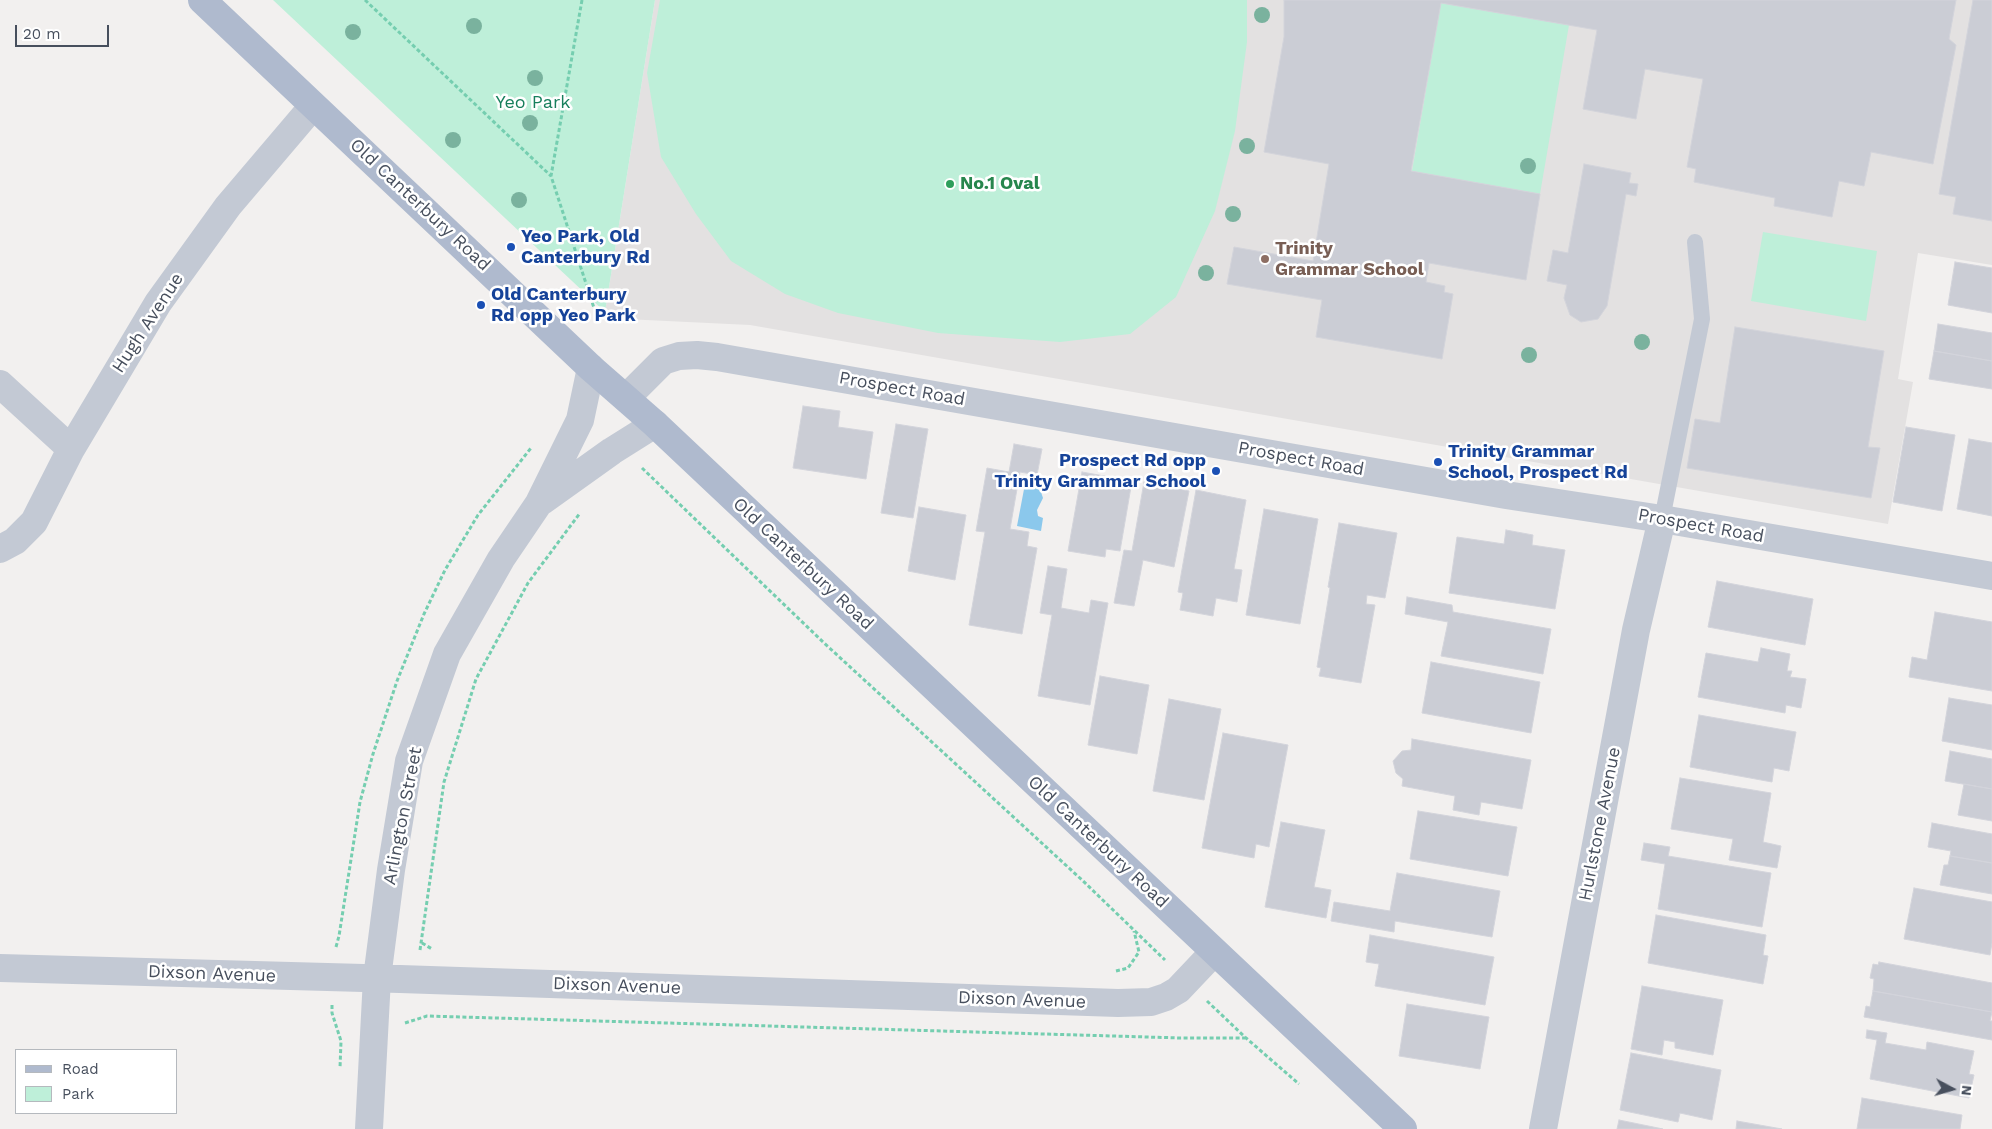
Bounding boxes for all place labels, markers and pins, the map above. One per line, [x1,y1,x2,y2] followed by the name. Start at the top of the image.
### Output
[960,173,1040,195] place label: No.1 Oval
[944,178,956,190] marker: No.1 Oval
[521,226,650,268] place label: Yeo Park, Old Canterbury Rd
[1275,238,1424,280] place label: Trinity Grammar School
[505,241,517,253] marker: Yeo Park, Old Canterbury Rd
[1259,253,1271,265] marker: Trinity Grammar School
[491,284,636,326] place label: Old Canterbury Rd opp Yeo Park
[475,299,487,311] marker: Old Canterbury Rd opp Yeo Park
[1448,441,1628,484] place label: Trinity Grammar School, Prospect Rd
[994,450,1206,492] place label: Prospect Rd opp Trinity Grammar School
[1432,456,1444,468] marker: Trinity Grammar School, Prospect Rd
[1210,465,1222,477] marker: Prospect Rd opp Trinity Grammar School

